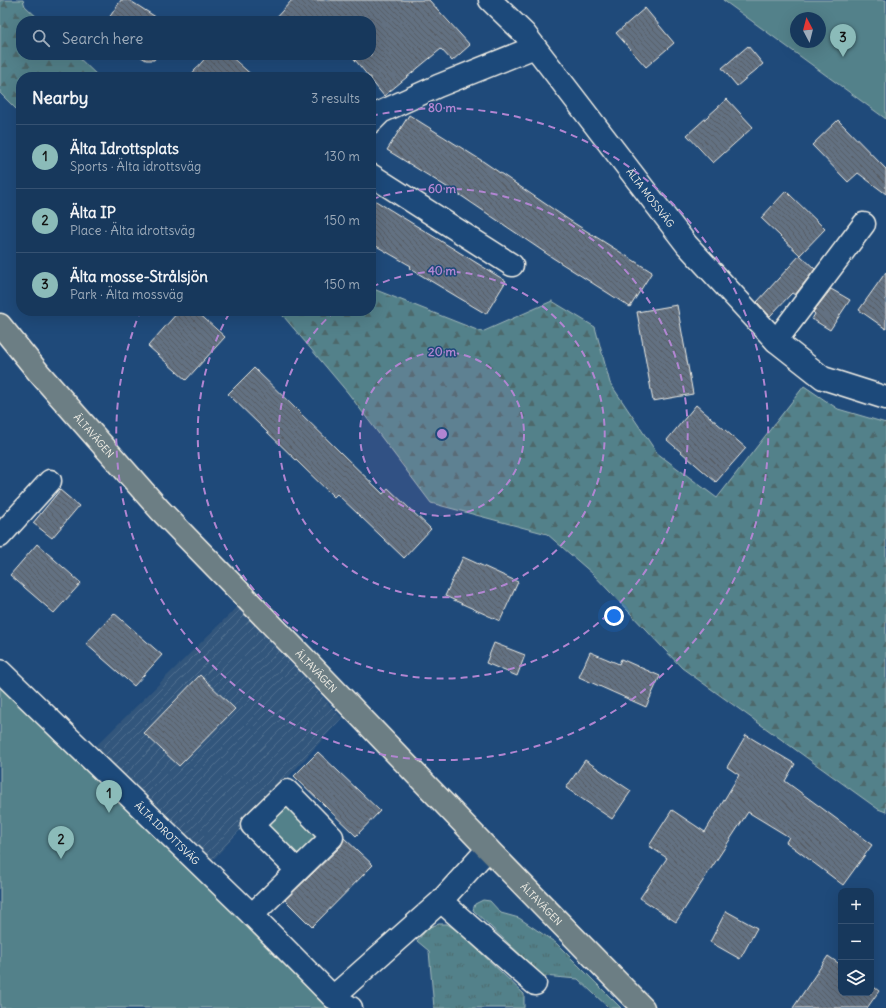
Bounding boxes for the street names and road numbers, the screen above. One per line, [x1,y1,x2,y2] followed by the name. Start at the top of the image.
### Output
[624,165,677,230] street label: ÄLTA MOSSVÄG
[71,411,117,460] street label: ÄLTAVÄGEN
[293,647,340,695] street label: ÄLTAVÄGEN
[132,799,203,867] street label: ÄLTA IDROTTSVÄG
[518,880,565,928] street label: ÄLTAVÄGEN

